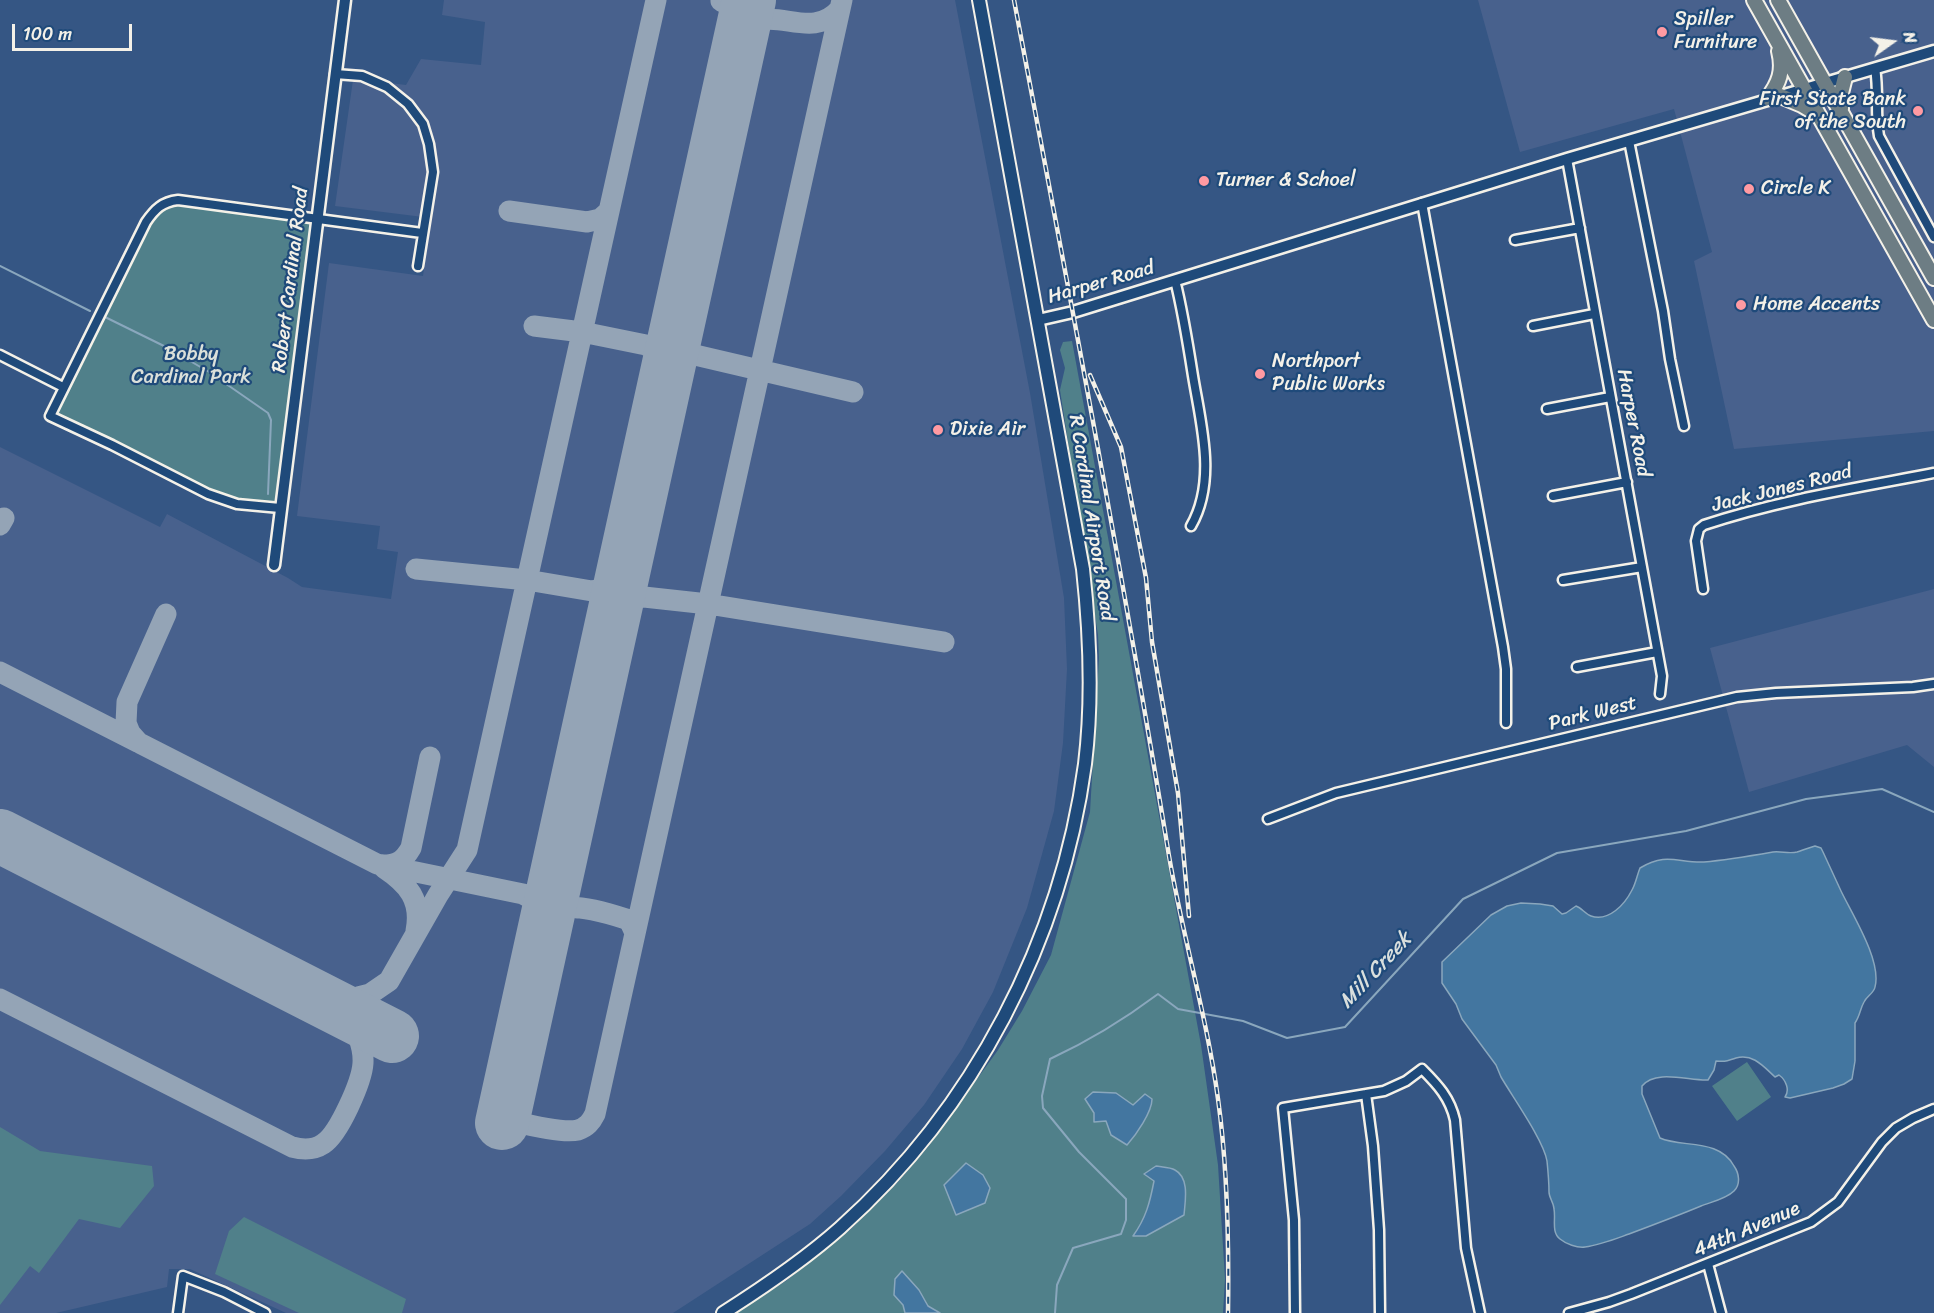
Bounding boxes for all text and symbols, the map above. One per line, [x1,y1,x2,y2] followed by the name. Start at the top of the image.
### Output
[1674,8,1757,55] place label: Spiller Furniture
[15,12,135,50] scale bar
[1862,12,1922,72] north arrow
[23,18,72,50] text: 100 m
[1655,25,1669,39] marker: Spiller Furniture
[1895,29,1925,46] text: N
[1759,88,1906,135] place label: First State Bank of the South
[1911,104,1925,118] marker: First State Bank of the South
[1216,169,1356,193] place label: Turner & Schoel
[1197,174,1211,188] marker: Turner & Schoel
[1761,177,1831,201] place label: Circle K
[1742,182,1756,196] marker: Circle K
[268,186,314,374] street label: Robert Cardinal Road
[1045,256,1157,310] street label: Harper Road
[1753,293,1880,317] place label: Home Accents
[1734,298,1748,312] marker: Home Accents
[131,343,251,390] park label: Bobby Cardinal Park
[1272,350,1385,397] place label: Northport Public Works
[1253,367,1267,381] marker: Northport Public Works
[1611,367,1655,479] street label: Harper Road
[1063,413,1119,623] street label: R Cardinal Airport Road
[950,418,1025,442] place label: Dixie Air
[931,423,945,437] marker: Dixie Air
[1710,460,1854,518] street label: Jack Jones Road
[1547,691,1639,737] street label: Park West
[1334,928,1418,1014] water label: Mill Creek
[1690,1197,1804,1263] street label: 44th Avenue

